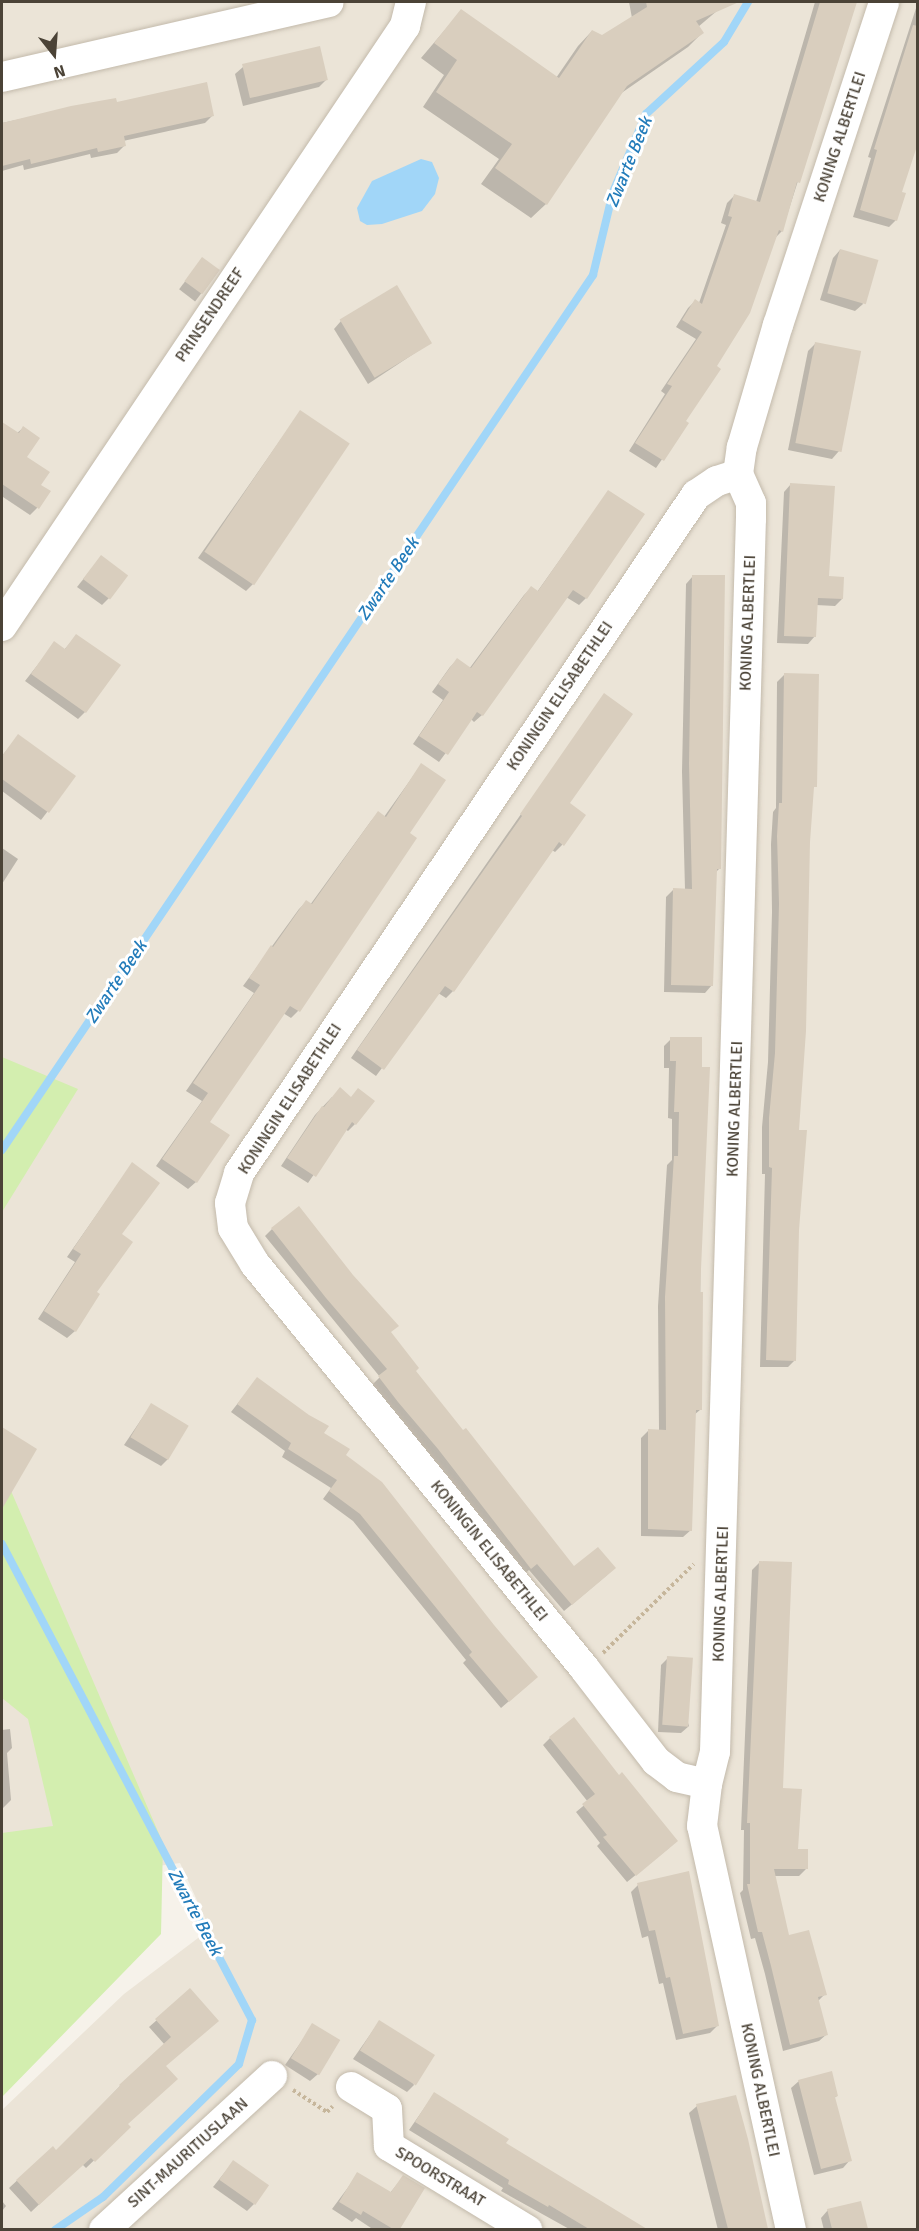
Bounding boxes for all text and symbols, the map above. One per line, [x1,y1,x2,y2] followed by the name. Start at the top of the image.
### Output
[24,24,84,84] north arrow
[51,60,68,82] text: N
[810,69,870,205] street label: KONING ALBERTLEI
[601,114,657,210] water label: Zwarte Beek
[171,264,249,366] street label: PRINSENDREEF
[352,533,424,625] water label: Zwarte Beek
[736,555,760,691] street label: KONING ALBERTLEI
[503,618,617,774] street label: KONINGIN ELISABETHLEI
[80,936,152,1028] water label: Zwarte Beek
[234,1020,346,1178] street label: KONINGIN ELISABETHLEI
[723,1041,747,1177] street label: KONING ALBERTLEI
[426,1477,552,1625] street label: KONINGIN ELISABETHLEI
[709,1526,733,1662] street label: KONING ALBERTLEI
[163,1865,227,1959] water label: Zwarte Beek
[736,2021,784,2159] street label: KONING ALBERTLEI
[124,2094,252,2212] street label: SINT-MAURITIUSLAAN
[392,2143,488,2211] street label: SPOORSTRAAT

